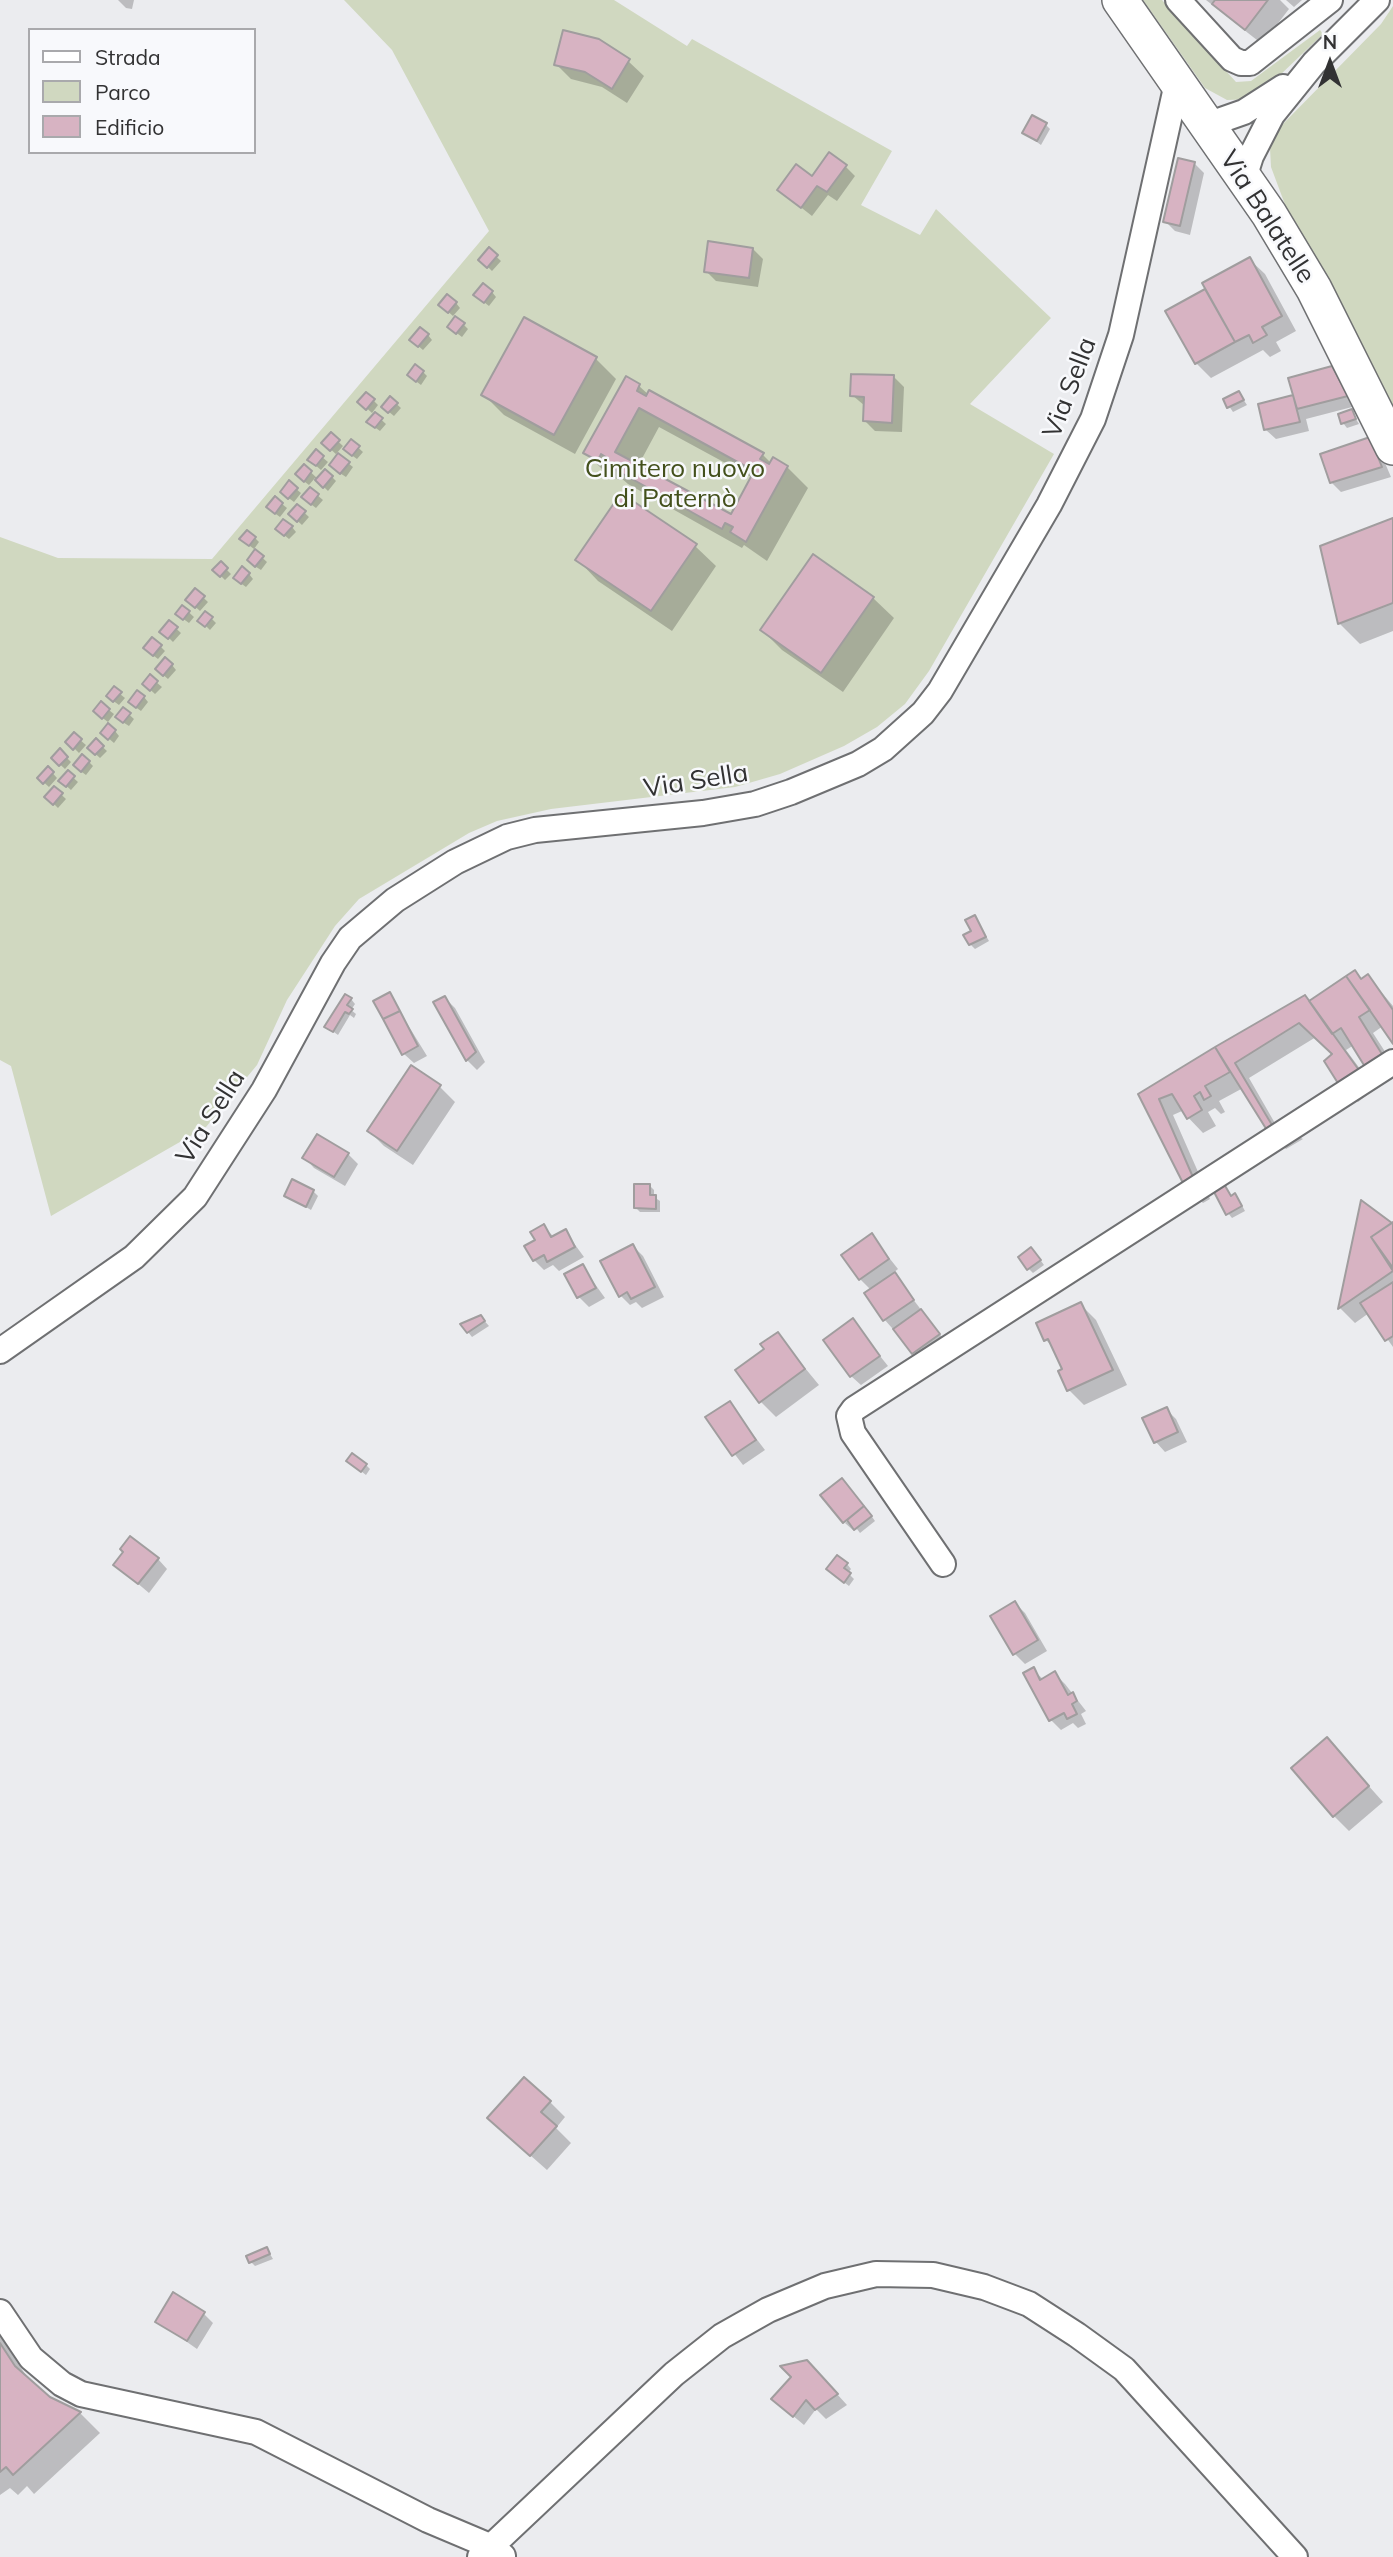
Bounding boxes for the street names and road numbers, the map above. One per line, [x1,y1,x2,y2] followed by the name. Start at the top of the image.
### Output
[1213,145,1321,289] street label: Via Balatelle
[1037,333,1103,443] street label: Via Sella
[642,757,750,805] street label: Via Sella
[170,1064,252,1170] street label: Via Sella

